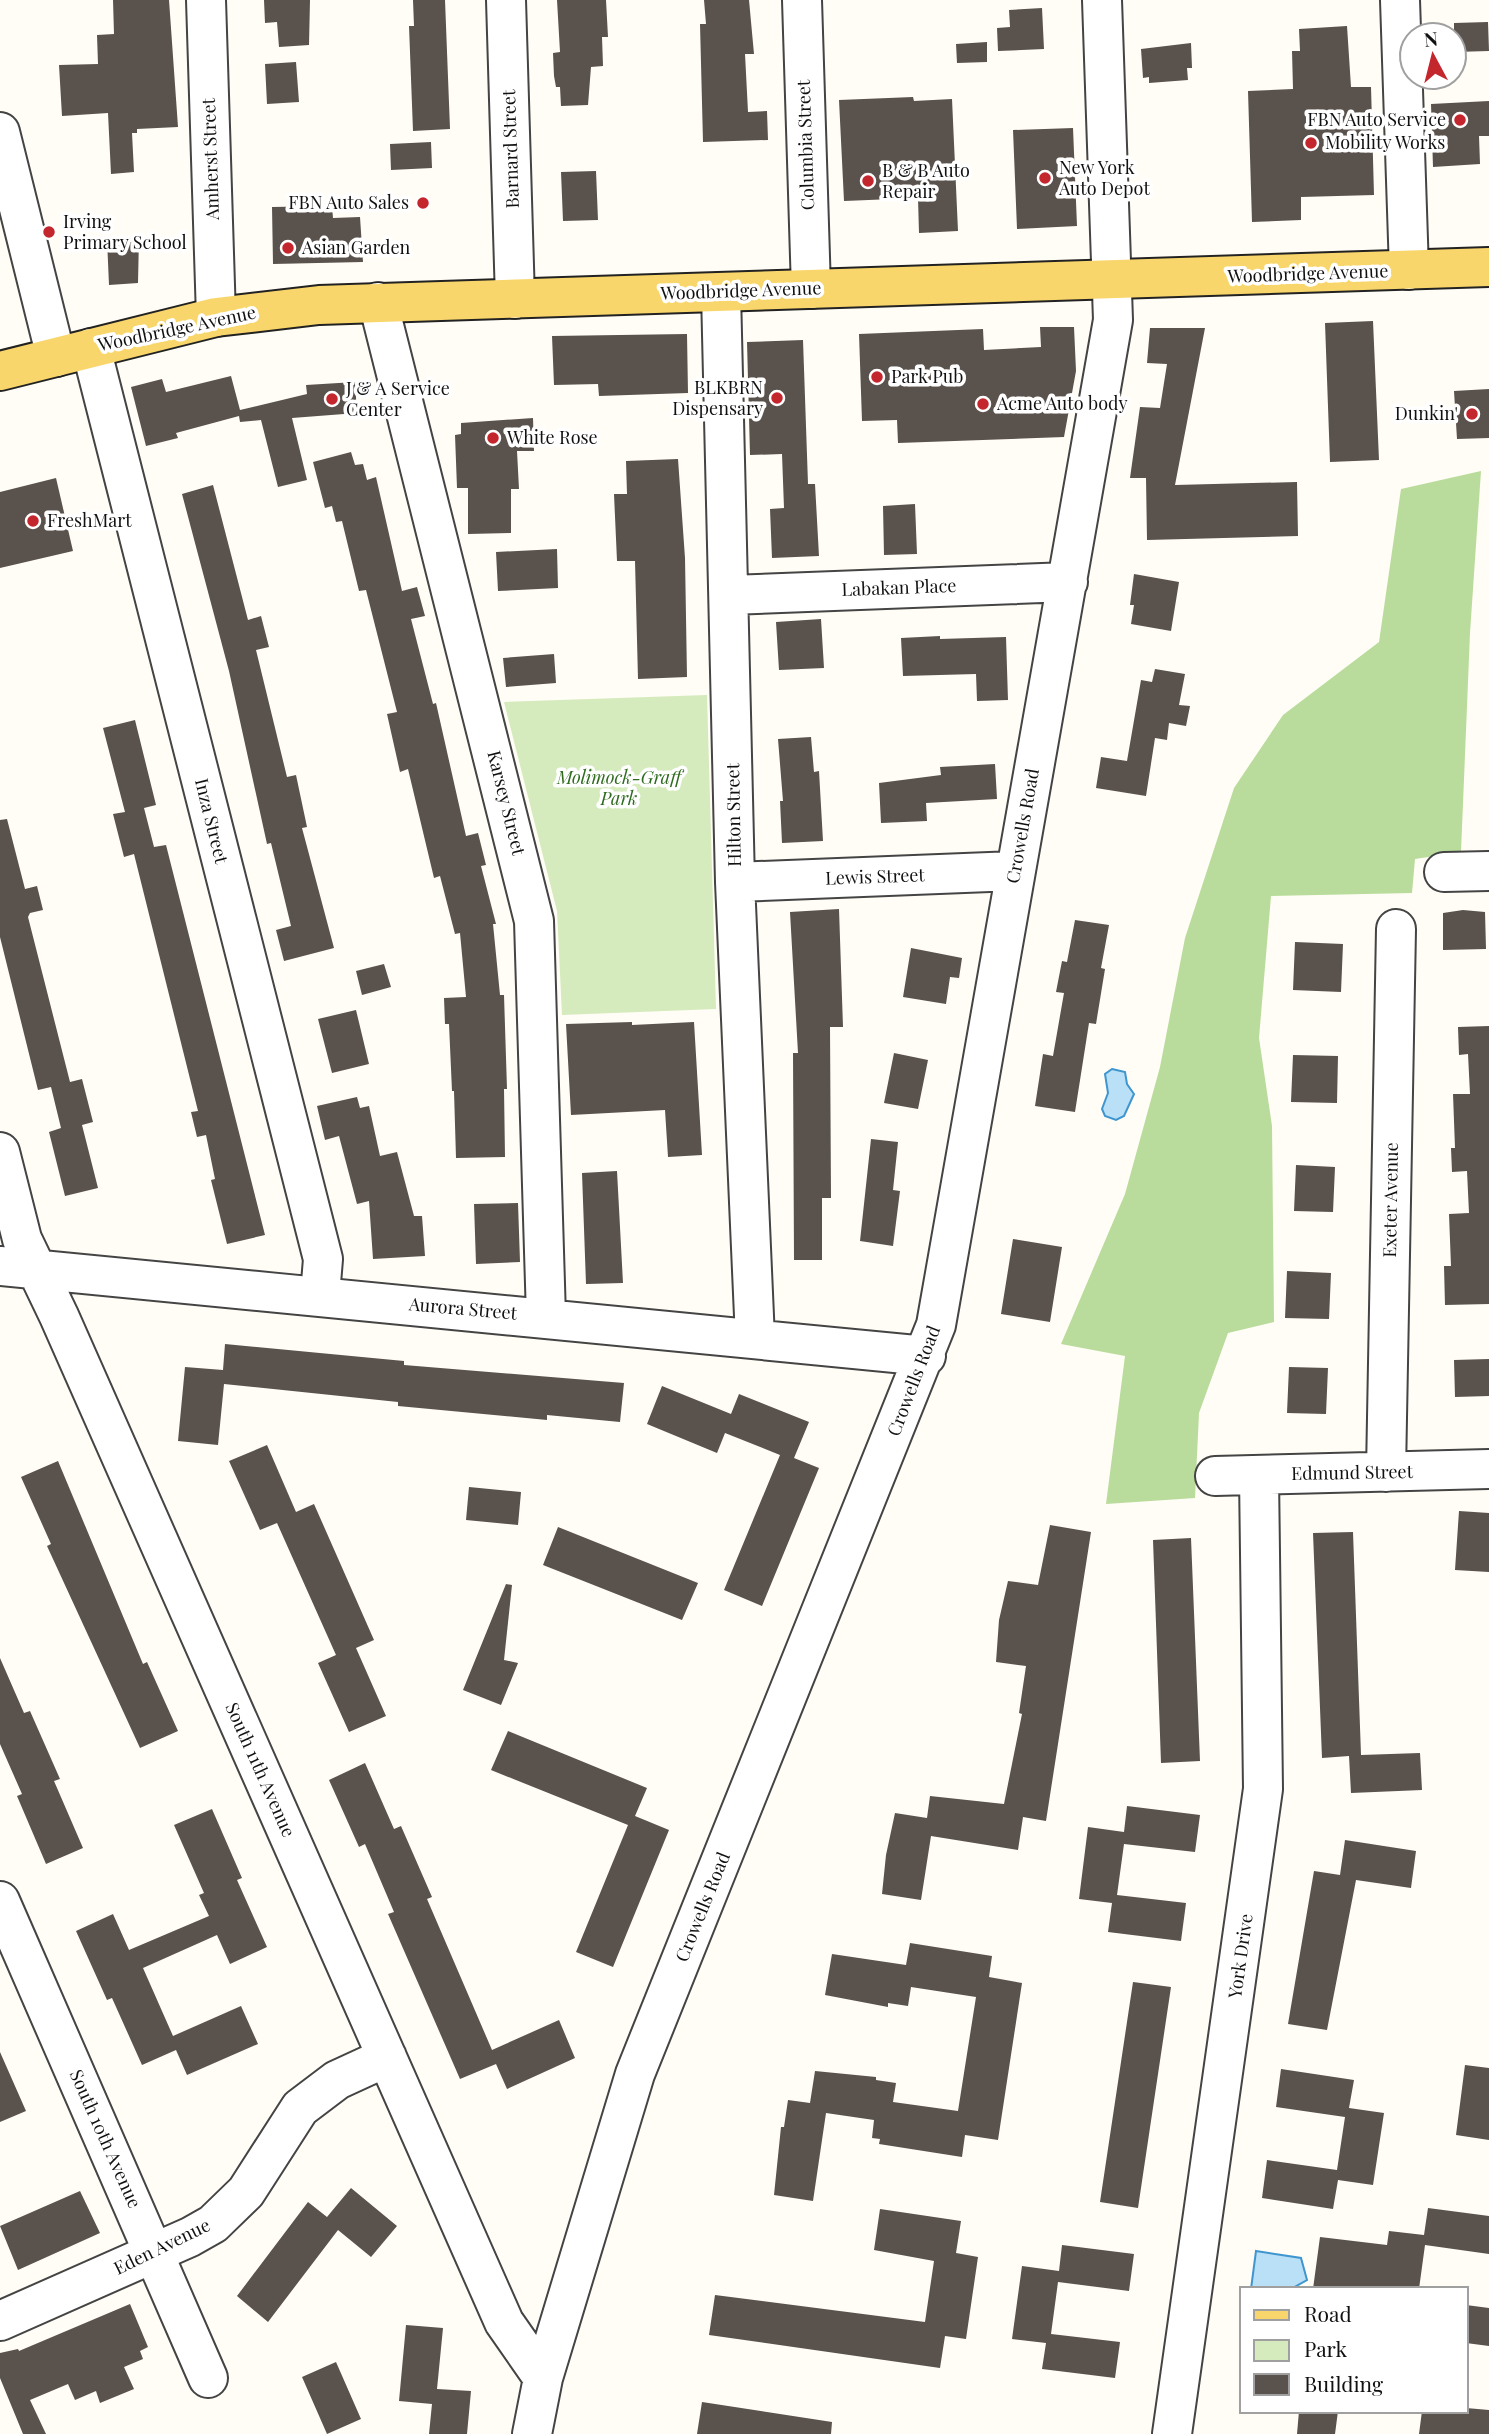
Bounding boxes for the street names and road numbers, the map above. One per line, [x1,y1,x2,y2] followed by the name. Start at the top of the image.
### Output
[791,79,819,211] street label: Columbia Street
[496,89,524,209] street label: Barnard Street
[196,97,224,221] street label: Amherst Street
[1226,258,1389,288] street label: Woodbridge Avenue
[659,275,822,305] street label: Woodbridge Avenue
[95,300,258,357] street label: Woodbridge Avenue
[841,573,957,601] street label: Labakan Place
[482,748,532,858] street label: Karsey Street
[720,762,746,867] street label: Hilton Street
[1000,766,1044,885] street label: Crowells Road
[190,776,234,866] street label: Inza Street
[825,862,926,890] street label: Lewis Street
[1377,1142,1403,1258] street label: Exeter Avenue
[407,1291,519,1325] street label: Aurora Street
[881,1322,945,1439] street label: Crowells Road
[1291,1459,1414,1485] street label: Edmund Street
[220,1698,301,1841] street label: South 11th Avenue
[669,1848,735,1965] street label: Crowells Road
[1222,1912,1258,2001] street label: York Drive
[65,2066,147,2212] street label: South 10th Avenue
[109,2212,214,2280] street label: Eden Avenue

